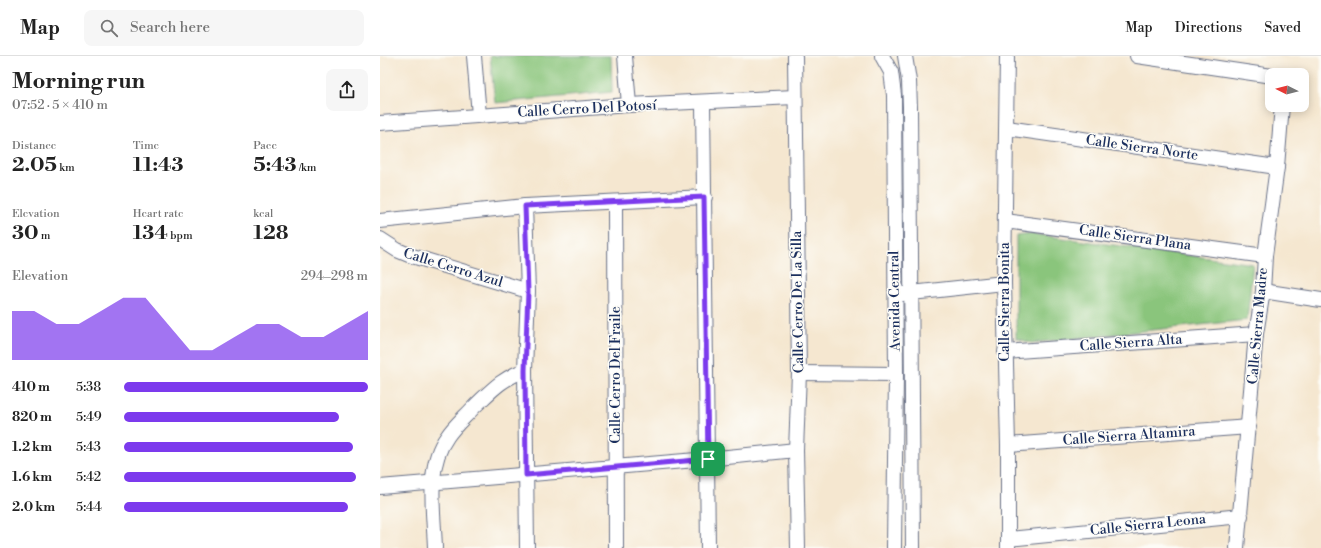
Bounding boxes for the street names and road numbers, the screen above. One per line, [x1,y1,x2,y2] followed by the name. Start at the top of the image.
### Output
[517,96,658,122] street label: Calle Cerro Del Potosí
[1085,131,1199,165] street label: Calle Sierra Norte
[1078,221,1193,255] street label: Calle Sierra Plana
[788,230,808,373] street label: Calle Cerro De La Silla
[996,241,1014,362] street label: Calle Sierra Bonita
[401,244,505,292] street label: Calle Cerro Azul
[885,250,905,353] street label: Avenida Central
[1244,267,1272,385] street label: Calle Sierra Madre
[607,306,625,444] street label: Calle Cerro Del Fraile
[1079,330,1184,356] street label: Calle Sierra Alta
[1062,422,1197,450] street label: Calle Sierra Altamira
[1089,510,1208,540] street label: Calle Sierra Leona

